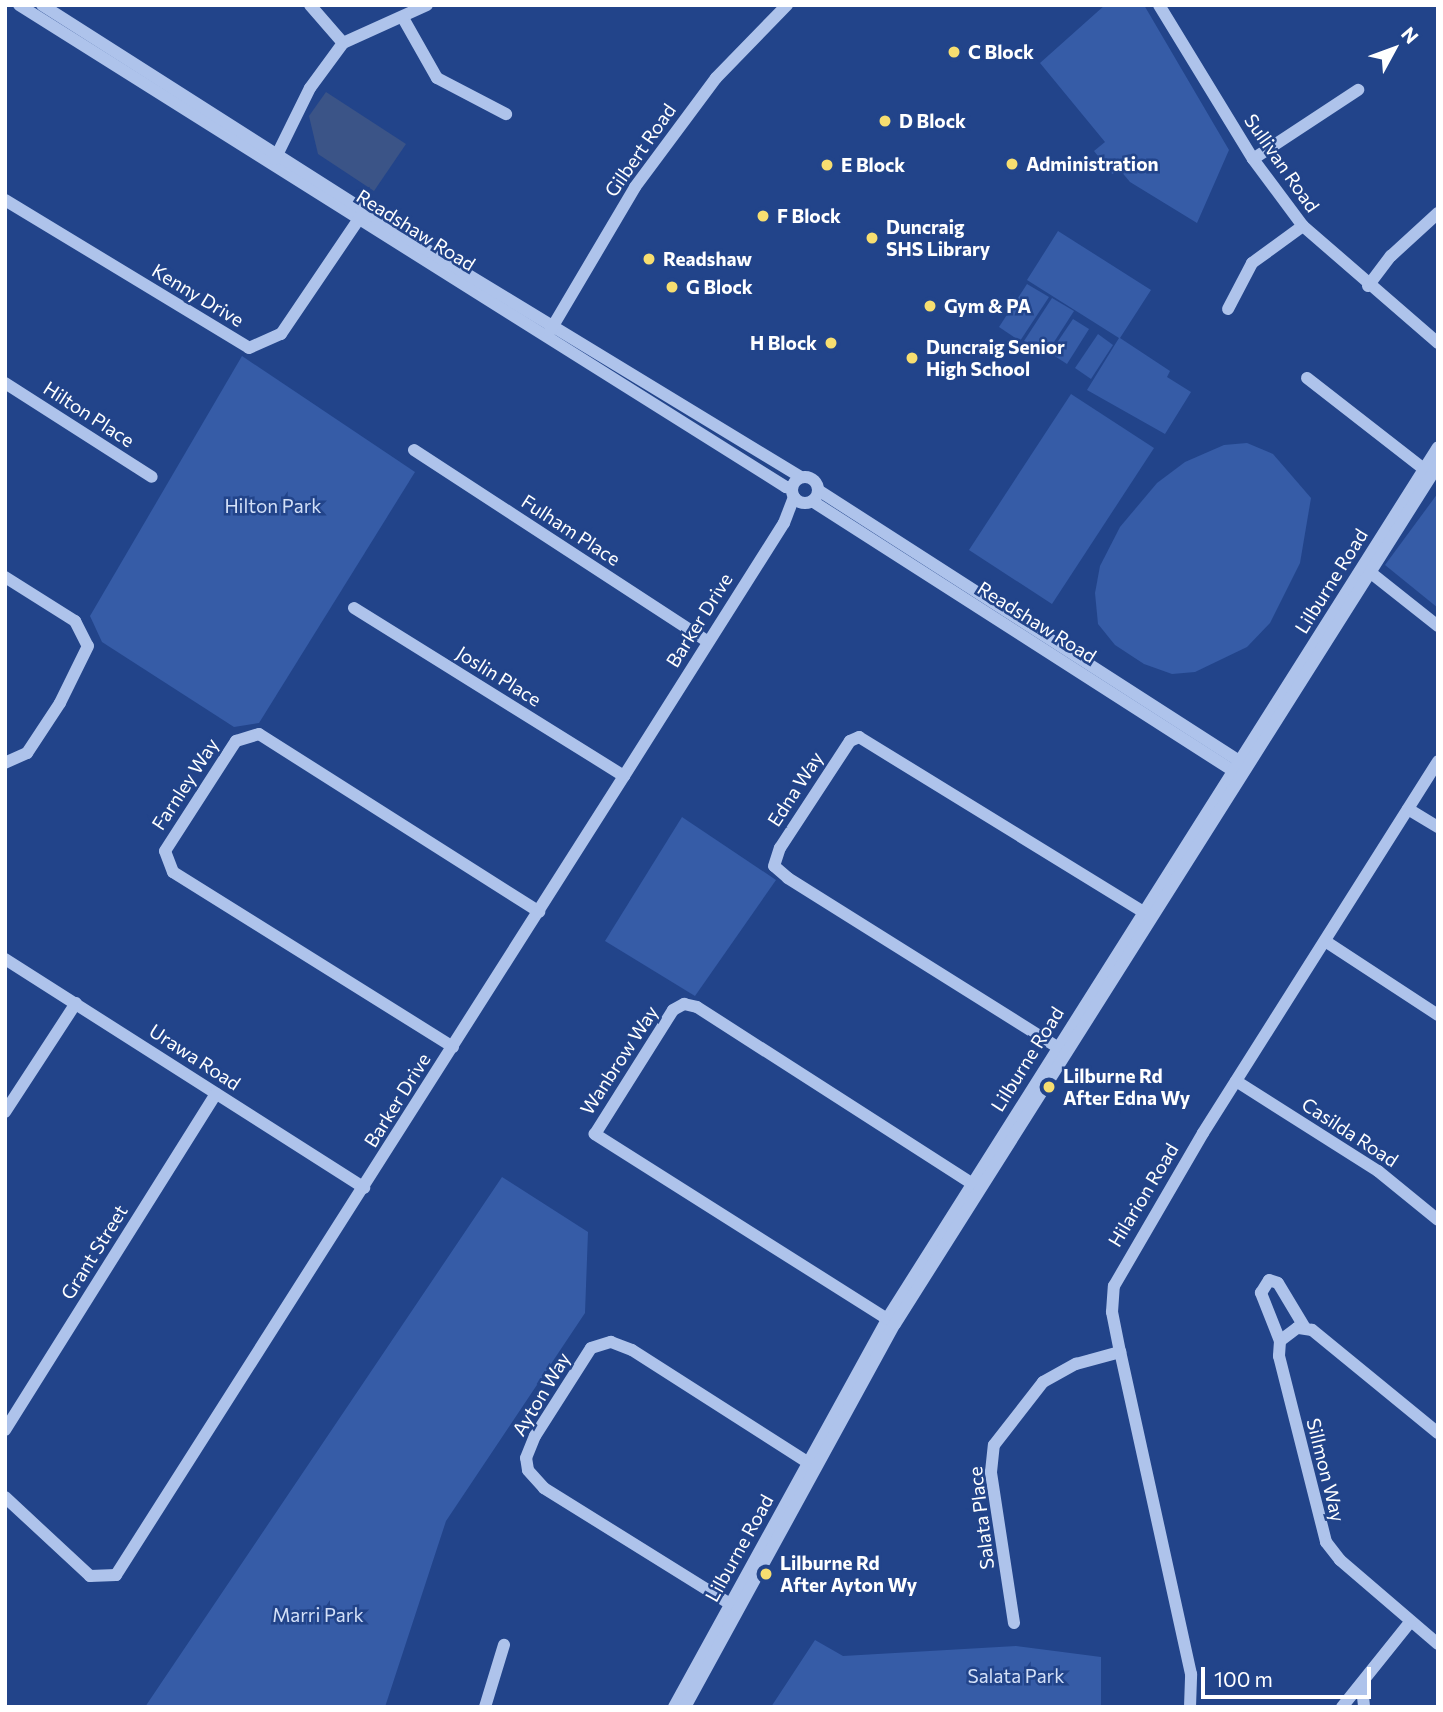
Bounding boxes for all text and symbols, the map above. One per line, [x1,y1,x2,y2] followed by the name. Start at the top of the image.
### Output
[1359,14,1429,84] north arrow
[1397,22,1424,48] text: N
[968,41,1034,63] place label: C Block
[946,44,962,60] marker: C Block
[600,99,680,201] street label: Gilbert Road
[1240,109,1324,217] street label: Sullivan Road
[899,110,966,132] place label: D Block
[877,113,893,129] marker: D Block
[1026,153,1159,175] place label: Administration
[841,154,905,176] place label: E Block
[1004,156,1020,172] marker: Administration
[819,157,835,173] marker: E Block
[352,184,480,276] street label: Readshaw Road
[777,205,841,227] place label: F Block
[755,208,771,224] marker: F Block
[886,216,990,260] place label: Duncraig SHS Library
[864,230,880,246] marker: Duncraig SHS Library
[663,248,752,270] place label: Readshaw
[641,251,657,267] marker: Readshaw
[148,259,248,331] street label: Kenny Drive
[686,276,753,298] place label: G Block
[664,279,680,295] marker: G Block
[944,295,1031,317] place label: Gym & PA
[922,298,938,314] marker: Gym & PA
[750,332,817,354] place label: H Block
[823,335,839,351] marker: H Block
[926,336,1065,380] place label: Duncraig Senior High School
[904,350,920,366] marker: Duncraig Senior High School
[39,376,139,452] street label: Hilton Place
[517,490,625,570] street label: Fulham Place
[224,495,322,517] park label: Hilton Park
[1290,525,1372,637] street label: Lilburne Road
[661,569,737,671] street label: Barker Drive
[973,576,1101,668] street label: Readshaw Road
[452,641,546,711] street label: Joslin Place
[147,734,223,834] street label: Farnley Way
[762,747,828,831] street label: Edna Way
[575,1001,663,1119] street label: Wanbrow Way
[986,1003,1068,1115] street label: Lilburne Road
[145,1019,245,1095] street label: Urawa Road
[359,1049,435,1151] street label: Barker Drive
[1063,1065,1190,1109] place label: Lilburne Rd After Edna Wy
[1041,1079,1057,1095] marker: Lilburne Rd After Edna Wy
[1298,1092,1402,1172] street label: Casilda Road
[1103,1139,1183,1251] street label: Hilarion Road
[56,1200,132,1304] street label: Grant Street
[507,1348,575,1440] street label: Ayton Way
[1302,1416,1350,1524] street label: Sillmon Way
[963,1465,999,1571] street label: Salata Place
[700,1490,778,1606] street label: Lilburne Road
[780,1552,917,1596] place label: Lilburne Rd After Ayton Wy
[758,1566,774,1582] marker: Lilburne Rd After Ayton Wy
[272,1604,364,1626] park label: Marri Park
[1205,1652,1375,1696] scale bar
[968,1665,1064,1687] park label: Salata Park
[1214,1666,1273,1691] text: 100 m

